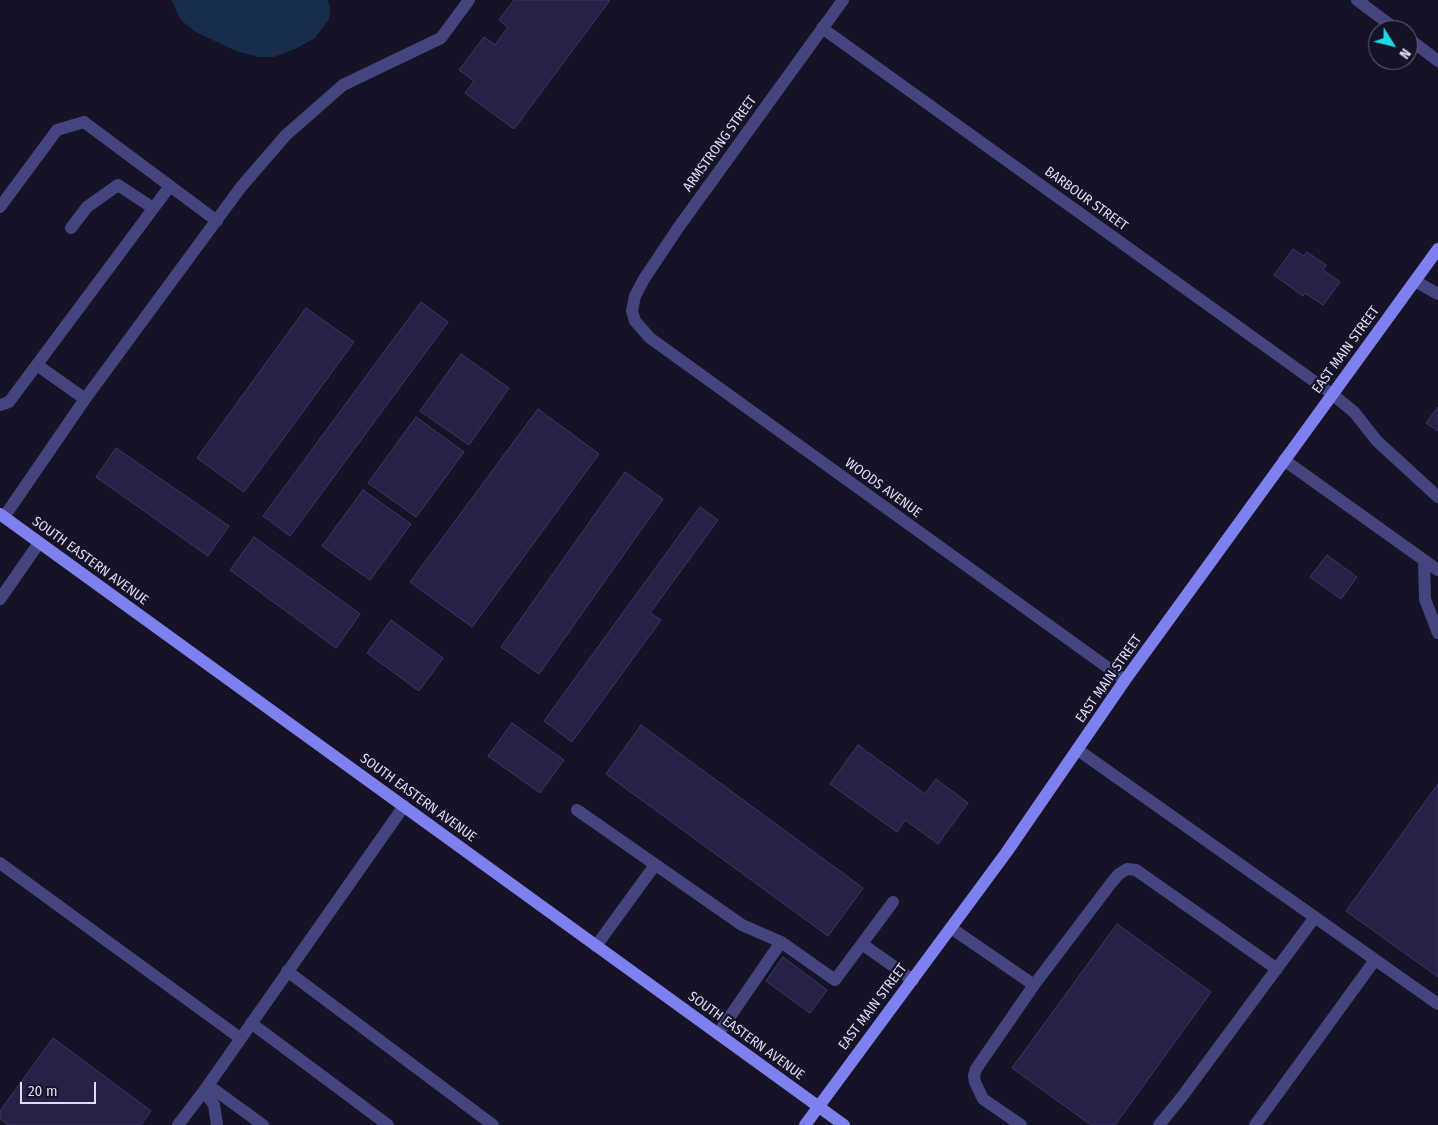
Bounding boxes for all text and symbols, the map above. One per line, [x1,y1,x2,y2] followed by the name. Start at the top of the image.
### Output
[1368,20,1418,70] north arrow
[1395,45,1414,62] text: N
[680,93,760,195] street label: ARMSTRONG STREET
[1041,163,1131,235] street label: BARBOUR STREET
[1309,303,1383,397] street label: EAST MAIN STREET
[841,455,925,521] street label: WOODS AVENUE
[29,513,151,609] street label: SOUTH EASTERN AVENUE
[1072,632,1146,726] street label: EAST MAIN STREET
[357,750,479,846] street label: SOUTH EASTERN AVENUE
[835,961,911,1053] street label: EAST MAIN STREET
[685,988,807,1084] street label: SOUTH EASTERN AVENUE
[22,1072,99,1104] scale bar
[28,1082,58,1100] text: 20 m

